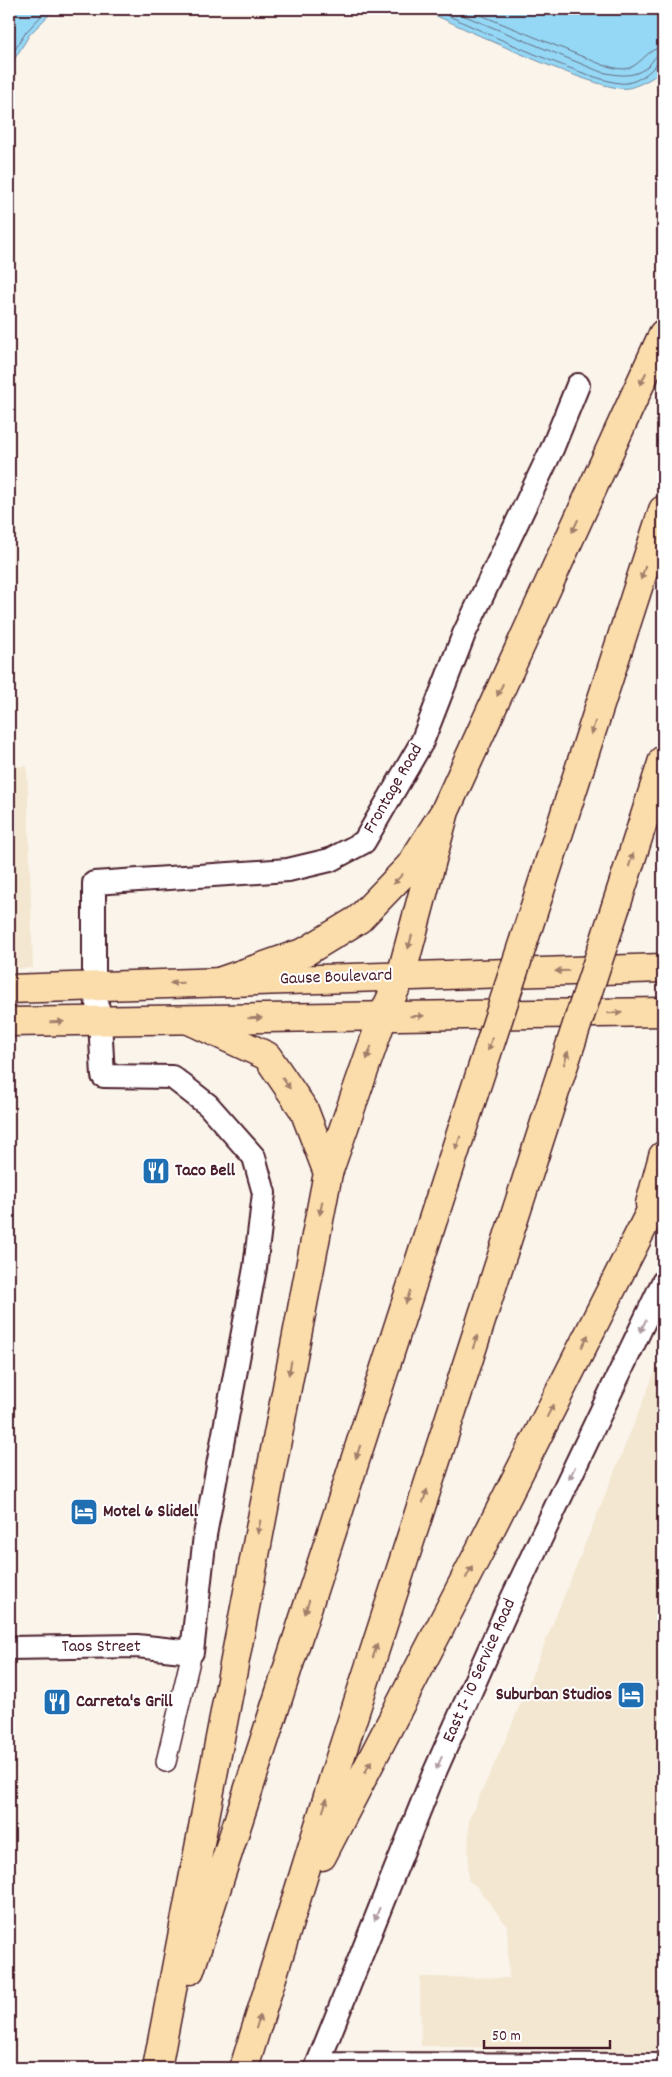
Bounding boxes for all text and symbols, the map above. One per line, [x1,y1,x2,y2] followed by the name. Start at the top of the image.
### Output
[639,372,647,386] one-way arrow
[571,519,579,533] one-way arrow
[639,566,647,581] one-way arrow
[496,683,504,697] one-way arrow
[588,720,596,735] one-way arrow
[358,740,430,838] street label: Frontage Road
[627,852,635,867] one-way arrow
[392,873,404,885] one-way arrow
[406,935,414,950] one-way arrow
[279,964,393,992] street label: Gause Boulevard
[554,968,570,976] one-way arrow
[169,979,185,987] one-way arrow
[607,1008,623,1016] one-way arrow
[410,1011,426,1019] one-way arrow
[247,1014,263,1022] one-way arrow
[50,1017,66,1025] one-way arrow
[486,1036,493,1051] one-way arrow
[365,1046,373,1061] one-way arrow
[563,1050,571,1065] one-way arrow
[281,1076,291,1090] one-way arrow
[453,1136,461,1151] one-way arrow
[141,1156,171,1186] restaurant icon: Taco Bell
[175,1159,236,1184] place label: Taco Bell
[316,1201,324,1217] one-way arrow
[403,1290,411,1305] one-way arrow
[638,1319,646,1333] one-way arrow
[471,1334,479,1349] one-way arrow
[581,1334,589,1348] one-way arrow
[286,1360,294,1375] one-way arrow
[546,1404,554,1418] one-way arrow
[353,1445,361,1460] one-way arrow
[568,1466,576,1480] one-way arrow
[421,1488,429,1503] one-way arrow
[69,1497,99,1527] hotel icon: Motel 6 Slidell
[103,1500,199,1525] place label: Motel 6 Slidell
[255,1520,263,1535] one-way arrow
[465,1564,473,1579] one-way arrow
[437,1595,523,1747] street label: East I- 10 Service Road
[303,1599,311,1614] one-way arrow
[61,1635,141,1660] street label: Taos Street
[371,1643,379,1658] one-way arrow
[616,1680,646,1710] hotel icon: Suburban Studios
[496,1683,612,1708] place label: Suburban Studios
[42,1687,72,1717] restaurant icon: Carreta's Grill
[76,1690,173,1715] place label: Carreta's Grill
[434,1756,442,1770] one-way arrow
[364,1760,372,1774] one-way arrow
[321,1798,329,1813] one-way arrow
[373,1906,380,1921] one-way arrow
[255,2014,262,2029] one-way arrow
[484,2017,611,2049] scale bar
[492,2026,521,2048] text: 50 m

